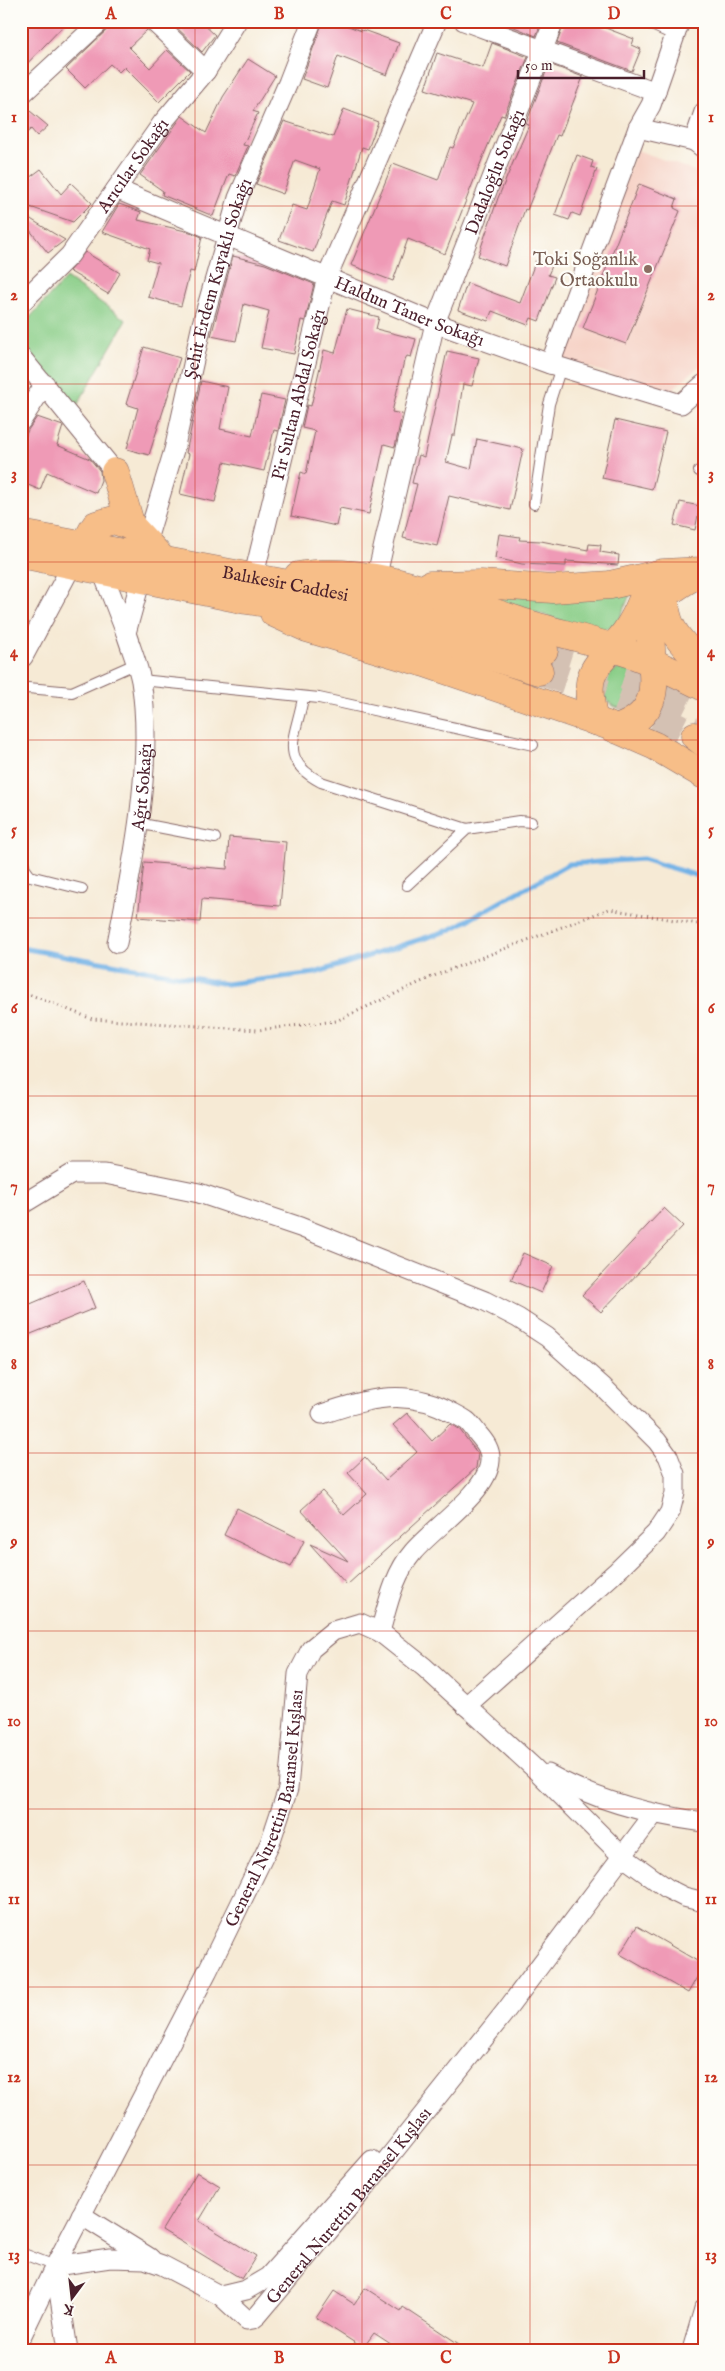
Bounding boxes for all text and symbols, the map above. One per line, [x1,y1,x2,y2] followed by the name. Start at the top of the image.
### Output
[105,5,118,25] text: A
[274,5,285,25] text: B
[440,5,452,25] text: C
[608,5,621,25] text: D
[518,48,644,80] scale bar
[525,56,553,75] text: 50 m
[461,106,531,239] street label: Dadaloğlu Sokağı
[11,108,17,128] text: 1
[708,108,714,128] text: 1
[92,114,175,219] street label: Arıcılar Sokağı
[180,175,258,382] street label: Şehit Erdem Kayaklı Sokağı
[533,249,638,293] place label: Toki Soğanlık Ortaokulu
[642,263,654,275] marker: Toki Soğanlık Ortaokulu
[331,272,487,353] street label: Haldun Taner Sokağı
[10,286,18,306] text: 2
[707,286,715,306] text: 2
[268,307,332,483] street label: Pir Sultan Abdal Sokağı
[11,465,17,485] text: 3
[708,465,714,485] text: 3
[220,562,350,608] street label: Balıkesir Caddesi
[10,643,19,663] text: 4
[707,643,716,663] text: 4
[127,743,158,834] street label: Ağıt Sokağı
[11,821,17,841] text: 5
[708,821,714,841] text: 5
[11,999,19,1019] text: 6
[708,999,716,1019] text: 6
[10,1177,18,1197] text: 7
[707,1177,715,1197] text: 7
[11,1355,17,1375] text: 8
[708,1355,714,1375] text: 8
[10,1533,18,1553] text: 9
[707,1533,715,1553] text: 9
[221,1688,310,1931] street label: General Nurettin Baransel Kışlası
[7,1712,21,1732] text: 10
[704,1712,718,1732] text: 10
[8,1890,20,1910] text: 11
[705,1890,717,1910] text: 11
[7,2068,21,2088] text: 12
[704,2068,718,2088] text: 12
[262,2103,438,2310] street label: General Nurettin Baransel Kışlası
[8,2246,20,2266] text: 13
[705,2246,717,2266] text: 13
[48,2274,98,2324] north arrow
[61,2299,76,2320] text: K
[105,2349,118,2369] text: A
[274,2349,285,2369] text: B
[440,2349,452,2369] text: C
[608,2349,621,2369] text: D

